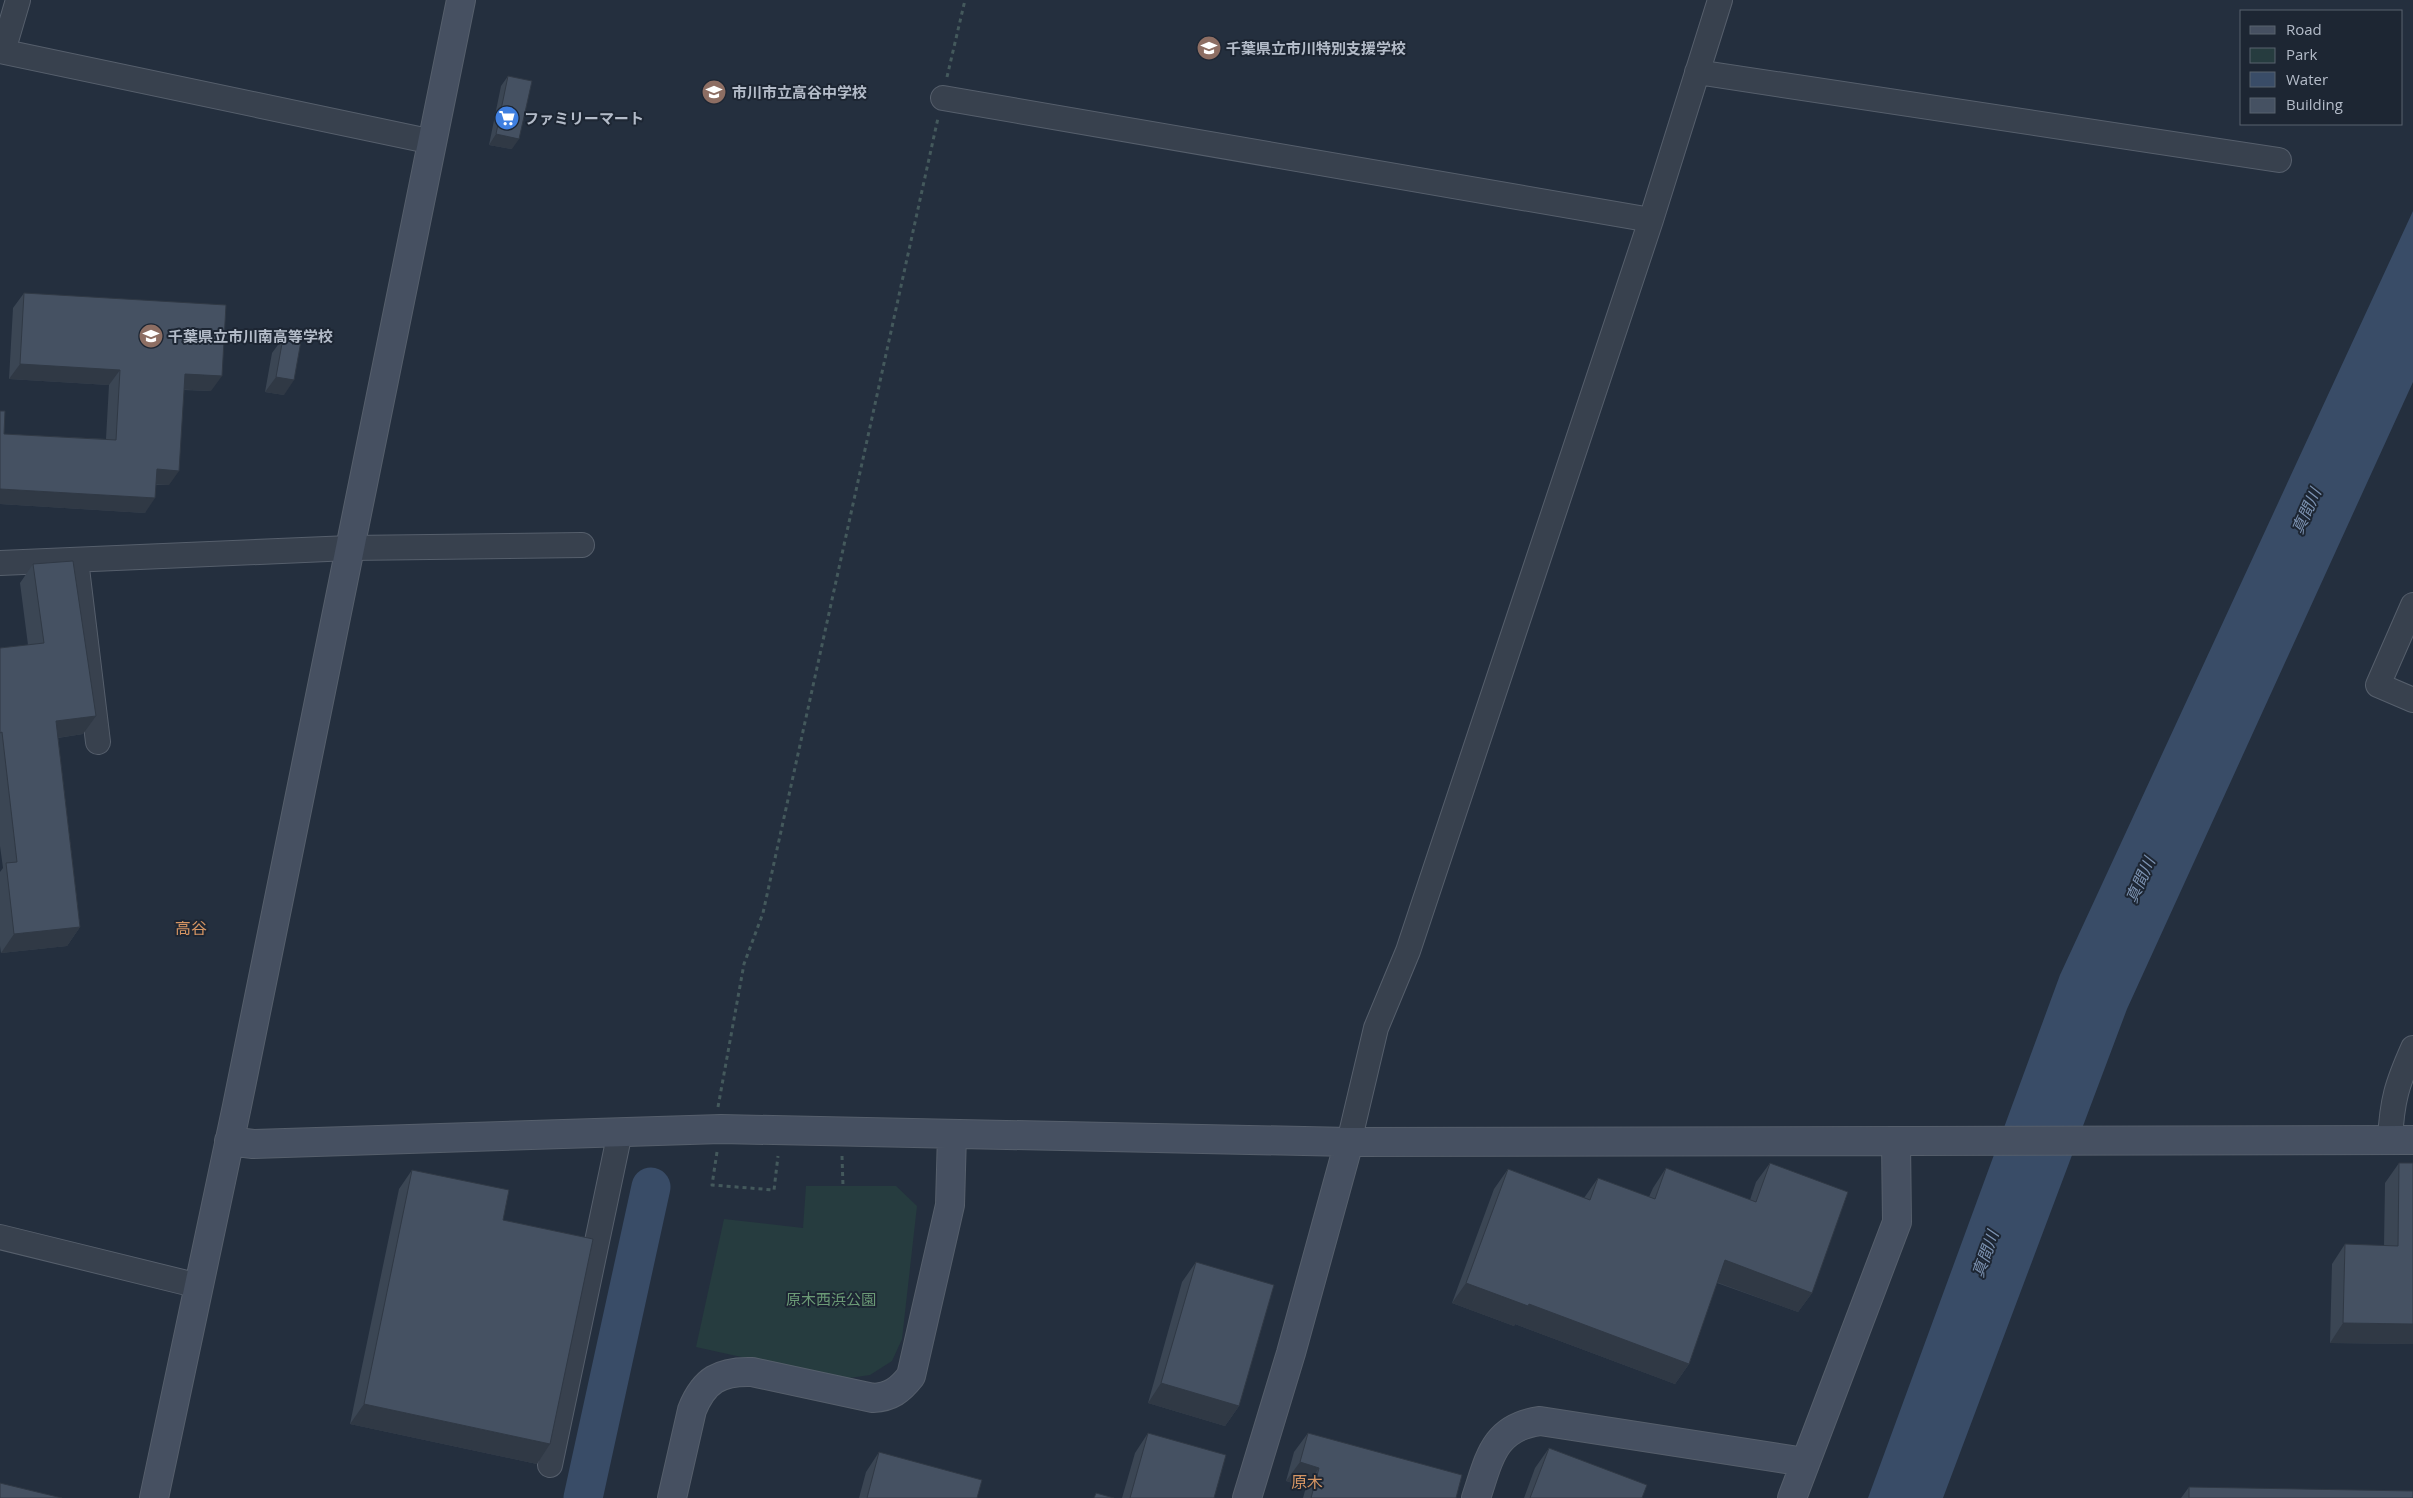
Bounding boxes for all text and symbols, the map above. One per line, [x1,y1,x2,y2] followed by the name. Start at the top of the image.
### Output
[2240,10,2403,125] legend
[2286,19,2322,39] text: Road
[1196,35,1222,61] school or university icon: 千葉県立市川特別支援学校
[1226,38,1406,58] place label: 千葉県立市川特別支援学校
[2286,44,2317,64] text: Park
[2286,69,2328,89] text: Water
[701,79,727,105] school or university icon: 市川市立高谷中学校
[732,82,867,102] place label: 市川市立高谷中学校
[2286,94,2343,114] text: Building
[494,105,520,131] supermarket icon: ファミリーマート
[524,108,644,128] place label: ファミリーマート
[138,323,164,349] school or university icon: 千葉県立市川南高等学校
[168,326,333,346] place label: 千葉県立市川南高等学校
[2286,483,2327,537] water label: 真間川
[2120,852,2161,906] water label: 真間川
[175,917,207,939] district label: 高谷
[1966,1226,2004,1280] water label: 真間川
[786,1289,876,1309] park label: 原木西浜公園
[1291,1471,1323,1493] district label: 原木

